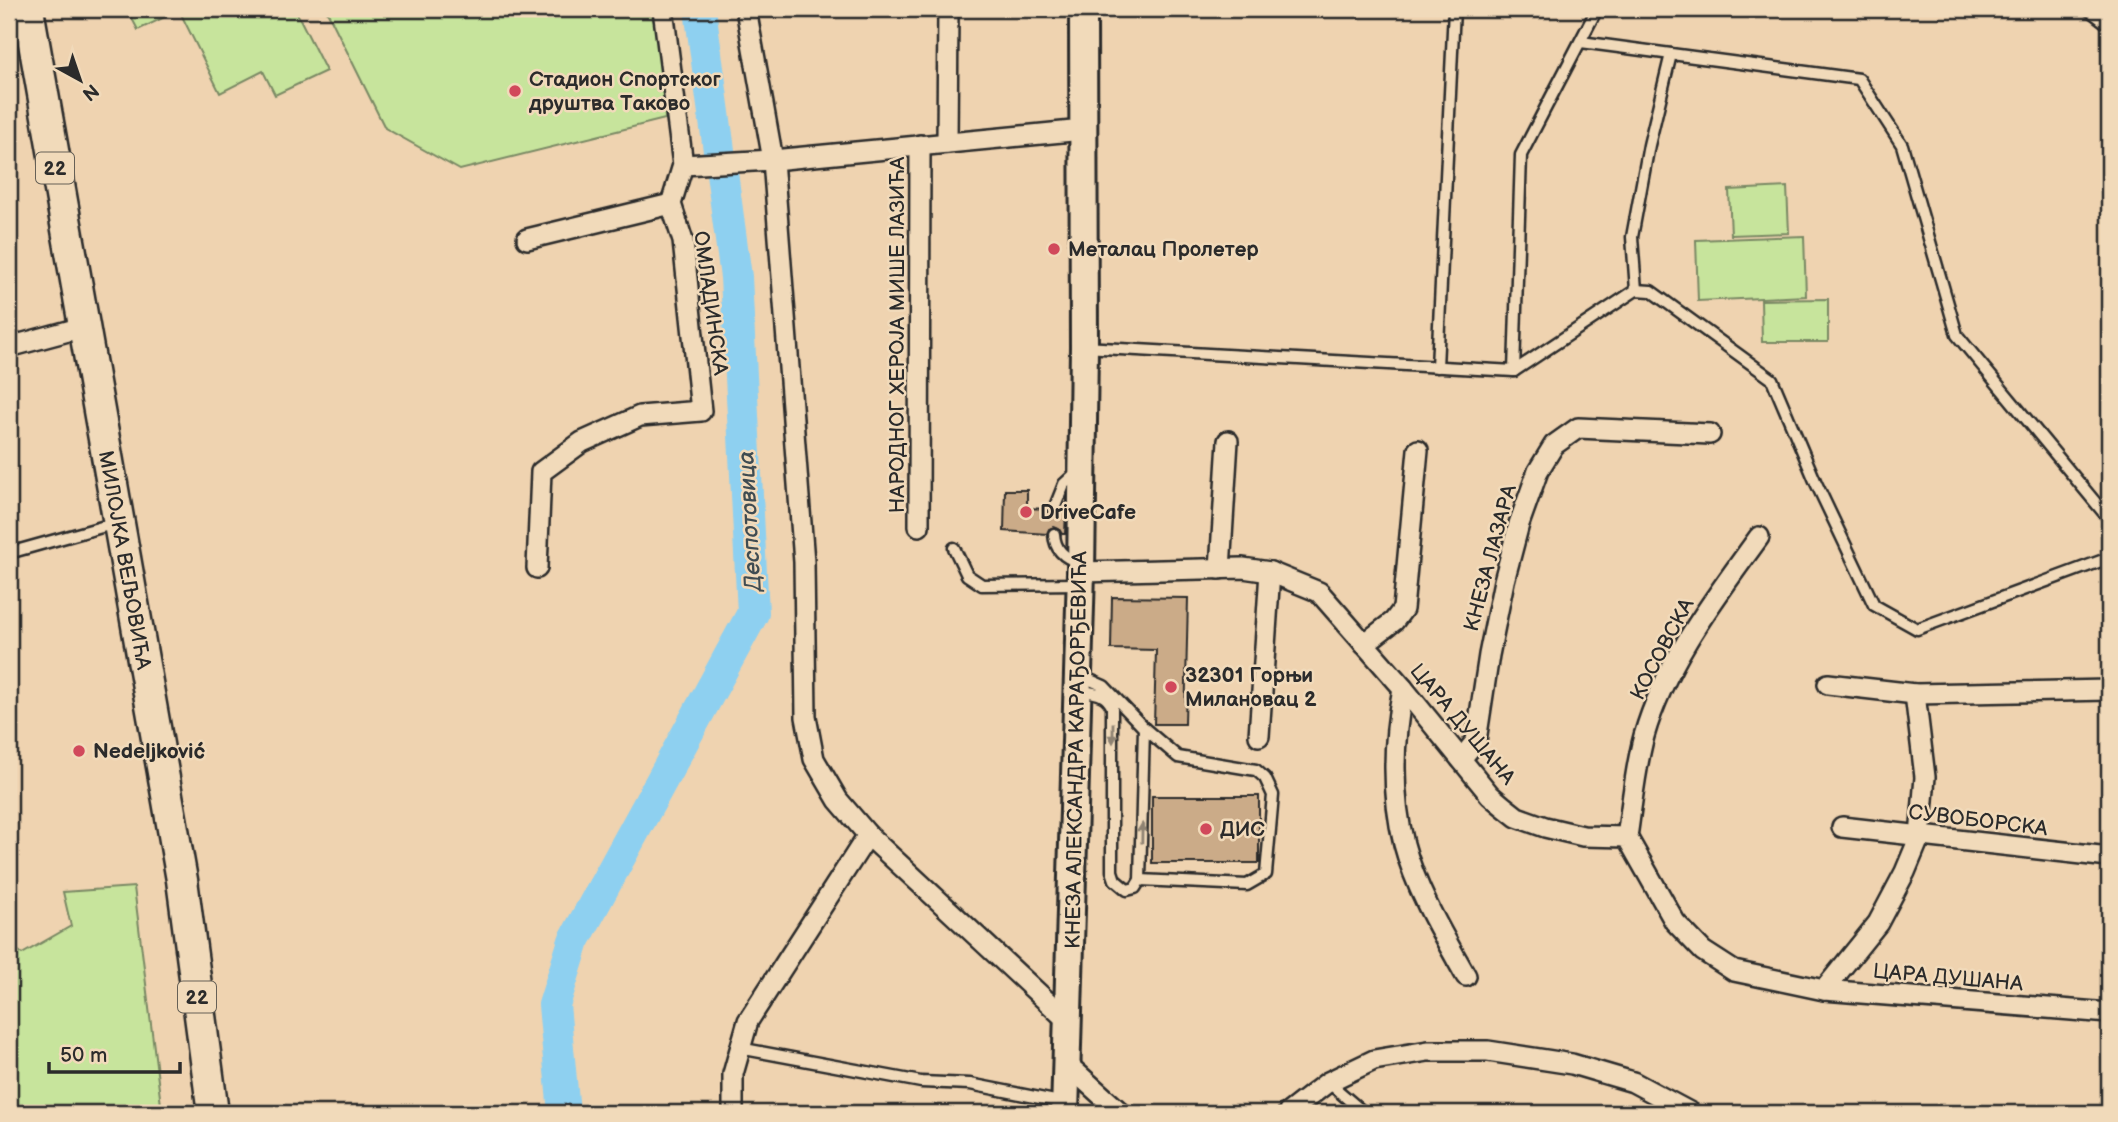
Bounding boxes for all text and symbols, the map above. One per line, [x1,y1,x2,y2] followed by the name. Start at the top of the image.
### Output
[46,46,116,116] north arrow
[528,67,721,116] place label: Стадион Спортског друштва Таково
[77,78,103,105] text: N
[507,83,523,99] marker: Стадион Спортског друштва Таково
[36,152,74,184] road number: 22
[885,157,910,513] street label: НАРОДНОГ ХЕРОЈА МИШЕ ЛАЗИЋА
[688,229,733,377] street label: ОМЛАДИНСКА
[1068,237,1259,262] place label: Металац Пролетер
[1046,241,1062,257] marker: Металац Пролетер
[93,449,156,672] street label: МИЛОЈКА ВЕЉОВИЋА
[732,450,768,594] water label: Деспотовица
[1459,482,1522,634] street label: КНЕЗА ЛАЗАРА
[1040,500,1136,525] place label: DriveCafe
[1018,504,1034,520] marker: DriveCafe
[1061,551,1092,949] street label: КНЕЗА АЛЕКСАНДРА КАРАЂОРЂЕВИЋА
[1625,594,1700,704] street label: КОСОВСКА
[1405,659,1521,790] street label: ЦАРА ДУШАНА
[1185,663,1317,712] place label: 32301 Горњи Милановац 2
[1163,679,1179,695] marker: 32301 Горњи Милановац 2
[1107,723,1119,745] one-way arrow
[93,739,205,764] place label: Nedeljković
[71,743,87,759] marker: Nedeljković
[1907,800,2049,841] street label: СУВОБОРСКА
[1220,817,1265,842] place label: ДИС
[1198,821,1214,837] marker: ДИС
[1136,822,1148,844] one-way arrow
[1872,958,2024,997] street label: ЦАРА ДУШАНА
[178,981,216,1012] road number: 22
[49,1031,180,1075] scale bar
[60,1043,107,1068] text: 50 m

